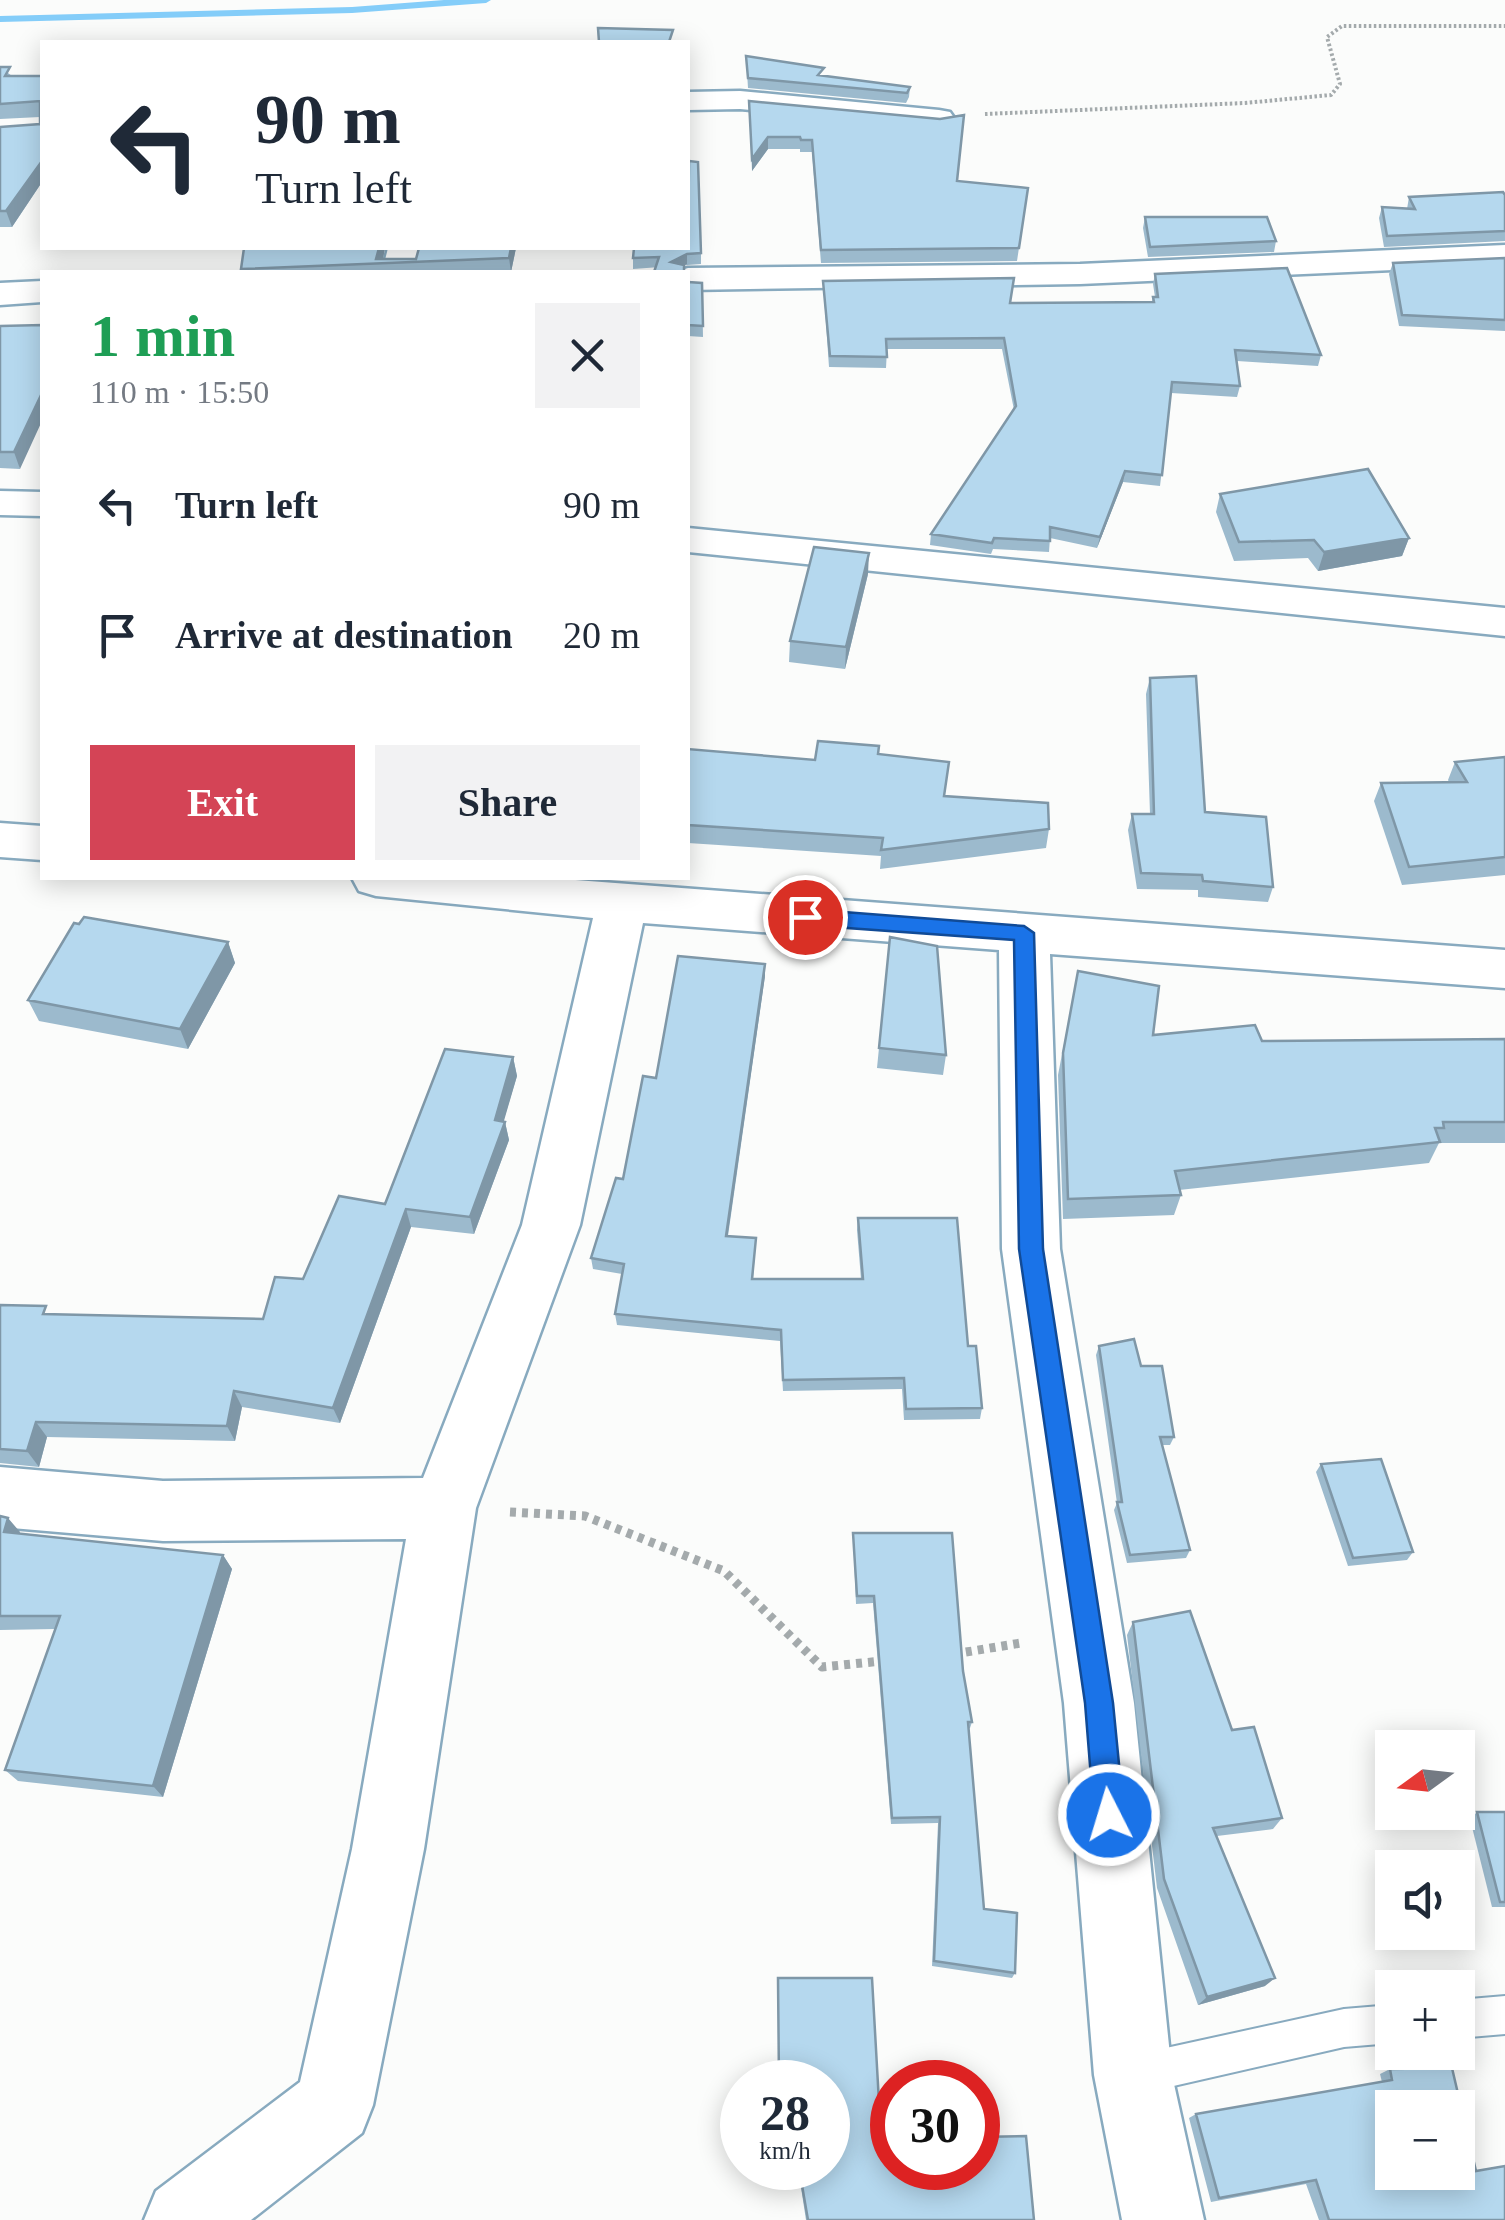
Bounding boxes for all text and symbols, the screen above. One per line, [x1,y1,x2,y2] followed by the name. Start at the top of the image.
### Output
[90,80,220,210] icon: left
[255,81,401,158] text: 90 m
[255,163,412,213] text: Turn left
[90,303,235,369] text: 1 min
[535,303,640,408] button: close
[90,374,269,410] text: 110 m · 15:50
[90,478,145,533] icon: left
[175,484,318,526] text: Turn left
[563,484,640,526] text: 90 m
[90,608,145,663] icon: arrive
[175,614,513,656] text: Arrive at destination
[563,614,640,656] text: 20 m
[90,745,355,860] button: Exit
[375,745,640,860] button: Share
[763,875,848,960] pin
[778,890,833,945] icon: arrive
[1375,1730,1475,1830] north arrow
[1375,1730,1475,2190] map controls
[1057,1763,1161,1867] position arrow
[1375,1850,1475,1950] button: sound
[1375,1970,1475,2070] button: +
[870,2060,1000,2190] speed limit sign: 30
[760,2085,810,2141] text: 28
[1375,2090,1475,2190] button: −
[759,2137,811,2164] text: km/h

